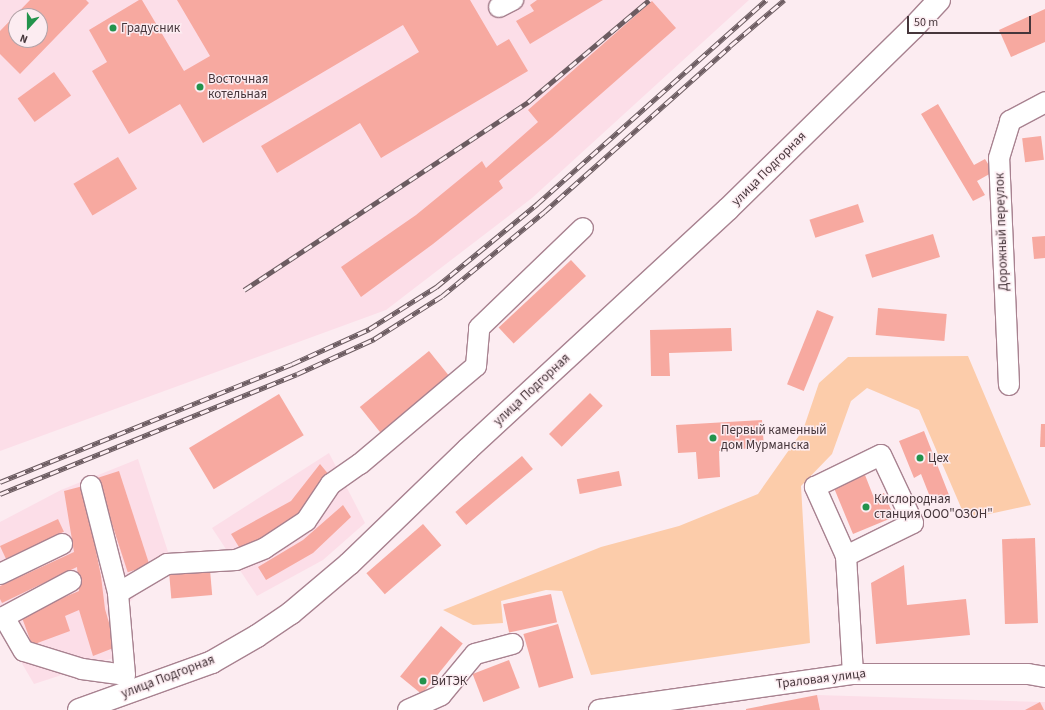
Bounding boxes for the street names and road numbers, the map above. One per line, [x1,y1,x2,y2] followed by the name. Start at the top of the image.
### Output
[729,129,809,209] street label: улица Подгорная
[992,173,1012,291] street label: Дорожный переулок
[491,351,573,429] street label: улица Подгорная
[119,652,217,702] street label: улица Подгорная
[775,666,867,692] street label: Траловая улица

